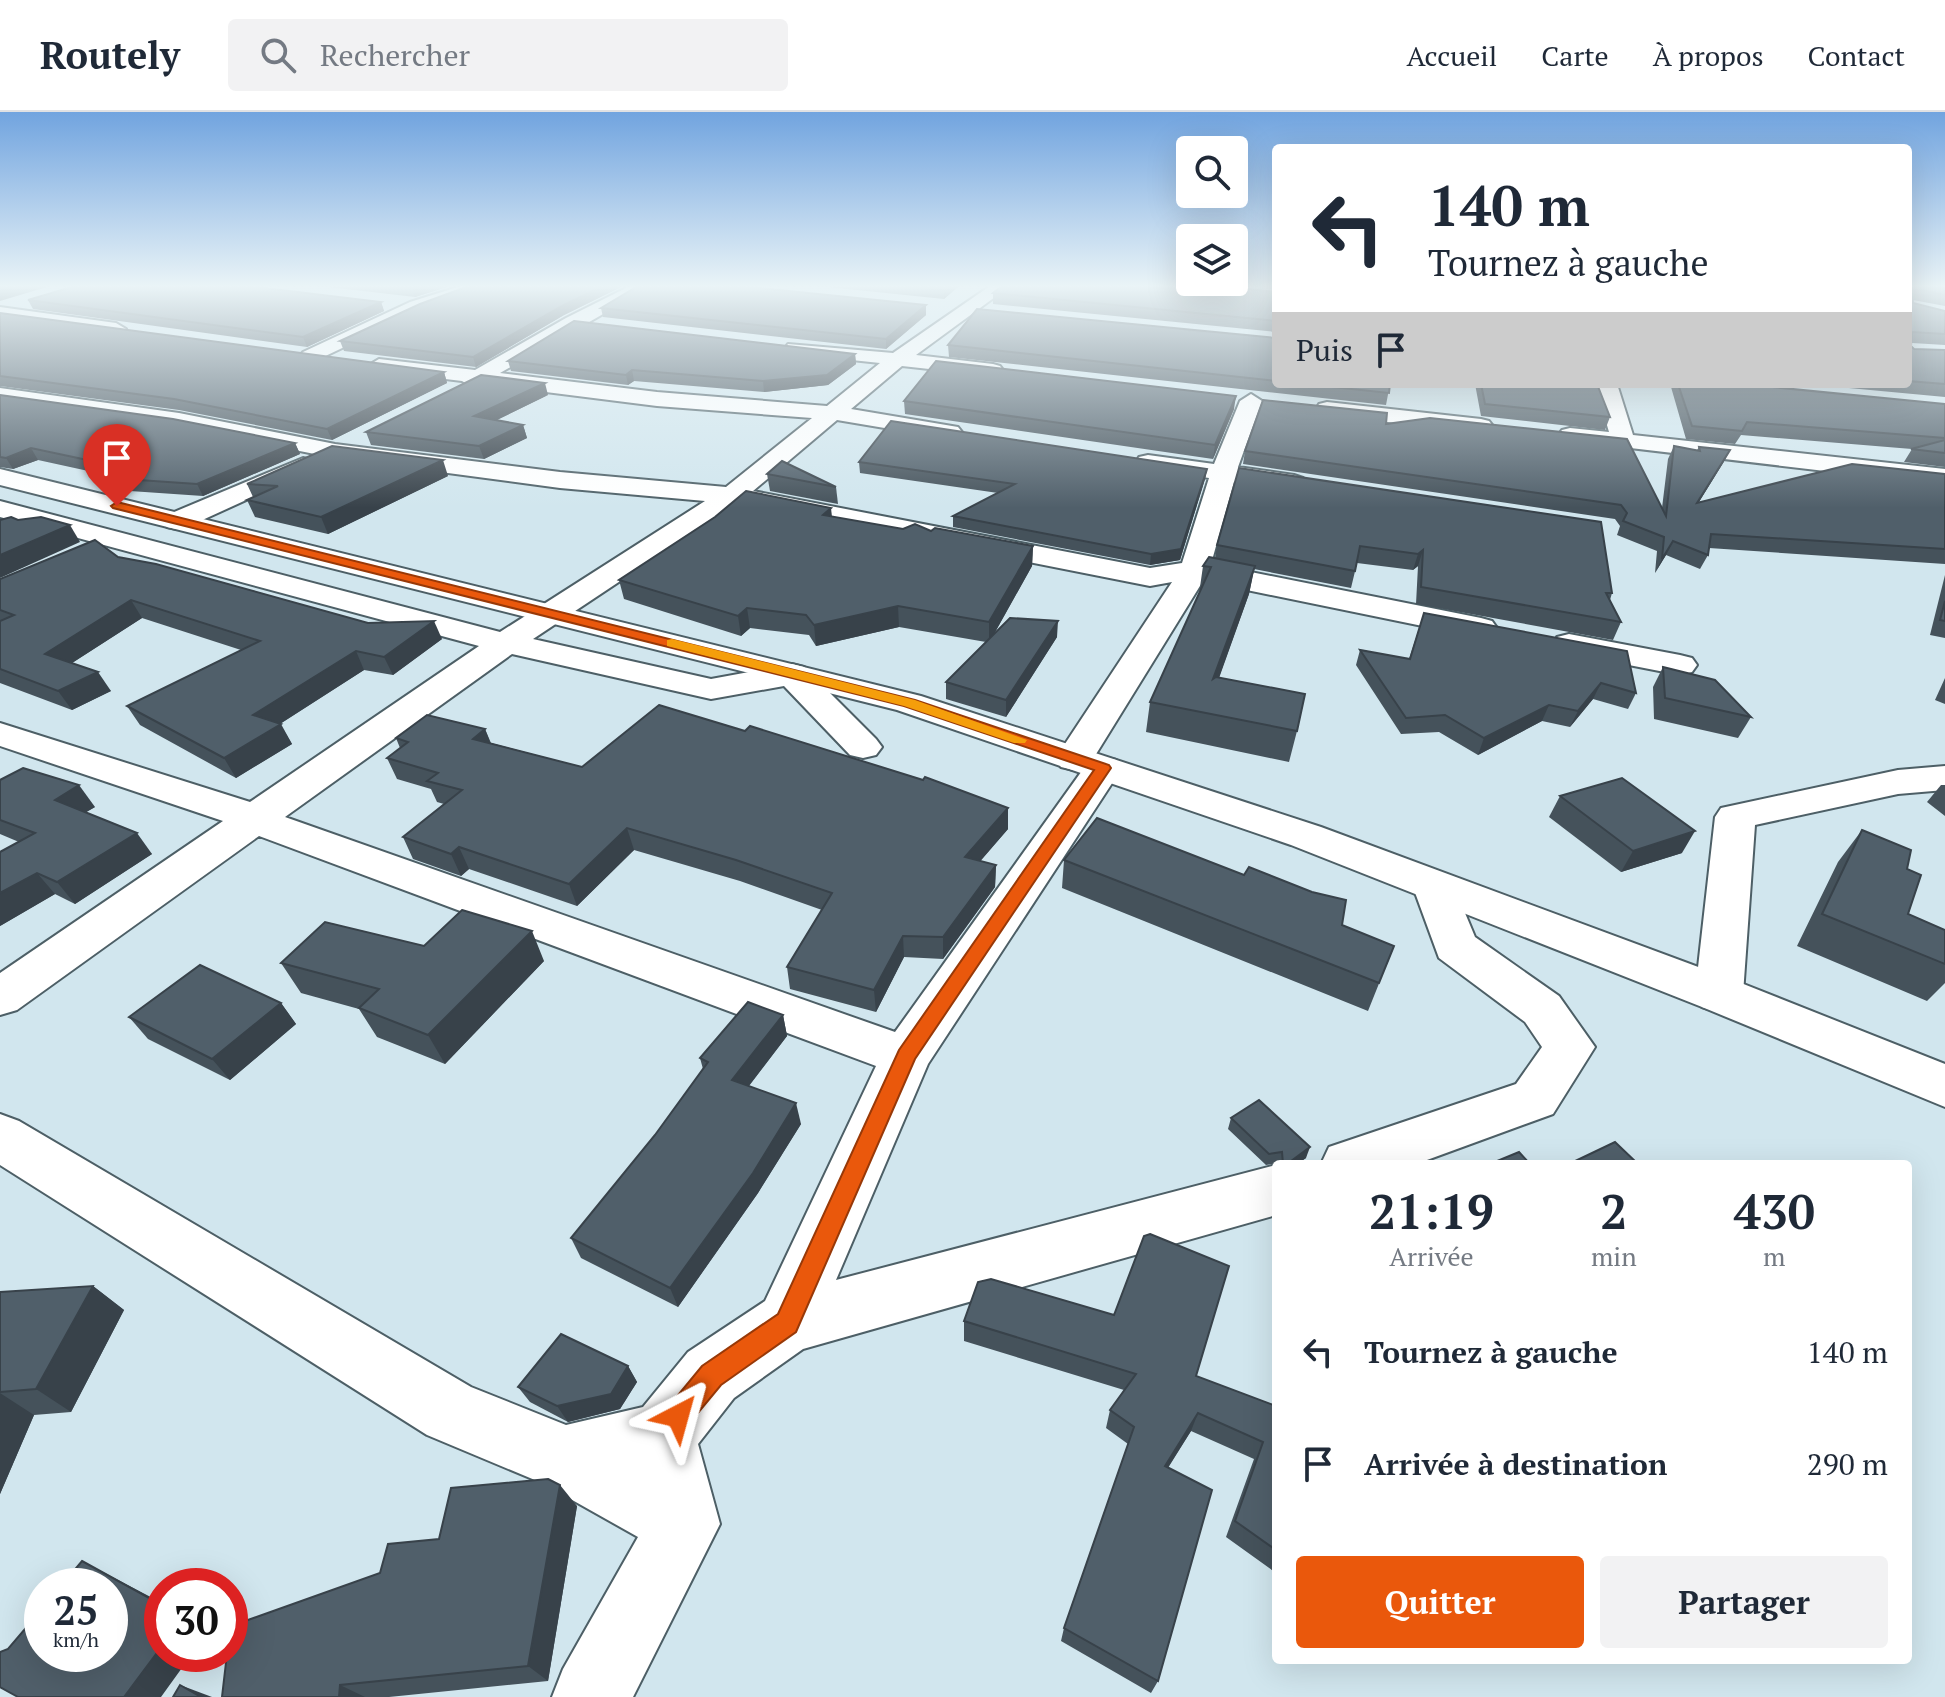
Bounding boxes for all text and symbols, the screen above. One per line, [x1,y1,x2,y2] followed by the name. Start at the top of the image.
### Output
[228,19,788,91] search box
[40,30,180,80] text: Routely
[256,33,300,77] icon: search
[320,35,470,75] text: Rechercher
[1407,37,1497,74] text: Accueil
[1541,37,1609,74] text: Carte
[1653,37,1764,74] text: À propos
[1808,37,1905,74] text: Contact
[1176,136,1248,296] map controls
[1176,136,1248,208] button: search
[1428,168,1590,242] text: 140 m
[1296,176,1400,280] icon: left
[1176,224,1248,296] button: layers
[1428,239,1709,286] text: Tournez à gauche
[1369,328,1413,372] icon: arrive
[1296,330,1353,370] text: Puis
[83,424,151,506] pin
[95,436,139,480] icon: arrive
[1369,1179,1494,1243] text: 21:19
[1600,1179,1627,1243] text: 2
[1734,1179,1815,1243] text: 430
[1389,1239,1474,1273] text: Arrivée
[1591,1239,1637,1273] text: min
[1763,1239,1786,1273] text: m
[1296,1330,1340,1374] icon: left
[1364,1332,1618,1372] text: Tournez à gauche
[1807,1332,1888,1372] text: 140 m
[636,1374,720,1458] position arrow
[1296,1442,1340,1486] icon: arrive
[1364,1444,1667,1484] text: Arrivée à destination
[1807,1444,1888,1484] text: 290 m
[1296,1556,1584,1648] button: Quitter
[1600,1556,1888,1648] button: Partager
[144,1568,248,1672] speed limit sign: 30
[53,1583,99,1636] text: 25
[53,1626,99,1653] text: km/h

